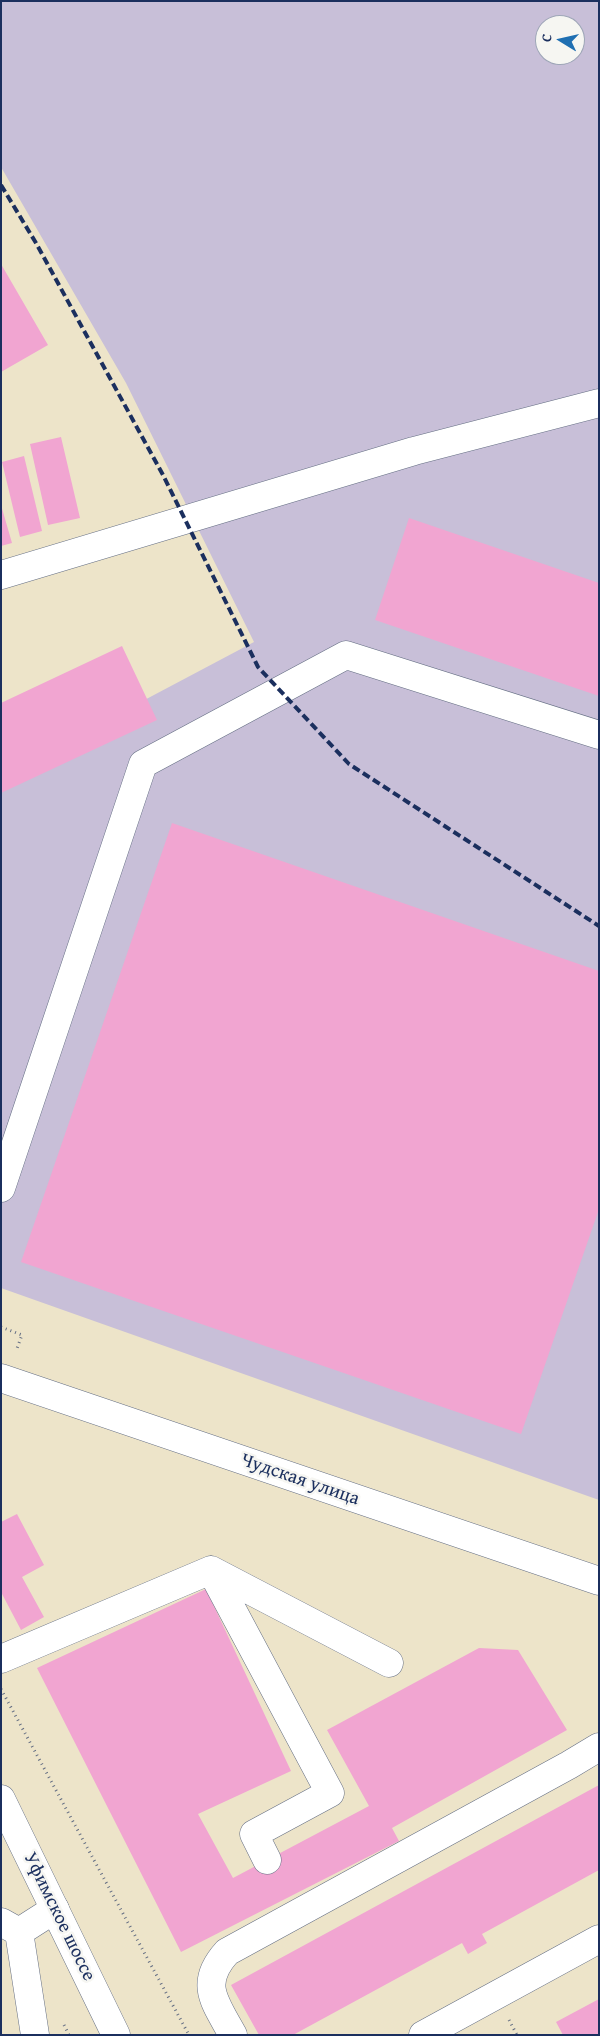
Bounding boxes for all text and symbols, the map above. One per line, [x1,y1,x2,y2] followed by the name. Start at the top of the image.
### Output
[535,15,585,65] north arrow
[536,32,557,43] text: С
[238,1449,362,1511] street label: Чудская улица
[18,1849,100,1985] street label: Уфимское шоссе

